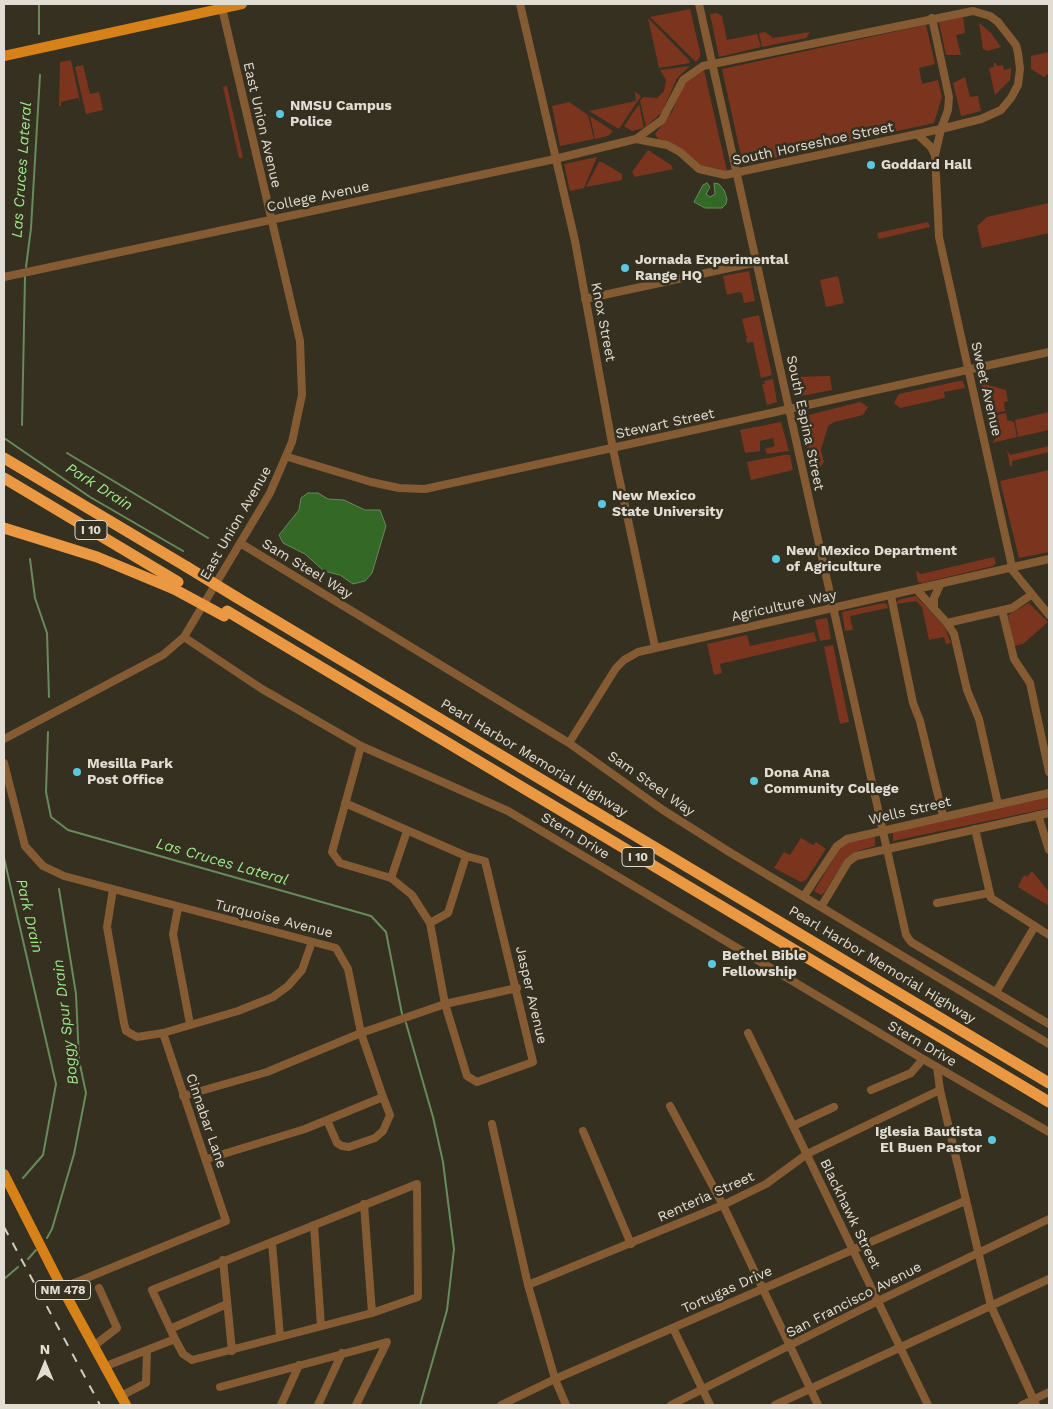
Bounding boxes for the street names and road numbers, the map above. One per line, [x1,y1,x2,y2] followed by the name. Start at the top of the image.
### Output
[239,61,285,189] street label: East Union Avenue
[731,119,895,169] street label: South Horseshoe Street
[265,178,371,216] street label: College Avenue
[587,281,619,363] street label: Knox Street
[967,340,1005,438] street label: Sweet Avenue
[782,354,828,492] street label: South Espina Street
[614,405,716,443] street label: Stewart Street
[197,463,275,583] street label: East Union Avenue
[75,520,107,540] road number: I 10
[259,535,355,603] street label: Sam Steel Way
[730,587,838,625] street label: Agriculture Way
[438,695,630,821] street label: Pearl Harbor Memorial Highway
[604,748,698,820] street label: Sam Steel Way
[867,793,953,829] street label: Wells Street
[538,809,612,863] street label: Stern Drive
[622,848,654,866] road number: I 10
[213,896,335,942] street label: Turquoise Avenue
[786,902,978,1028] street label: Pearl Harbor Memorial Highway
[512,944,550,1046] street label: Jasper Avenue
[885,1018,959,1070] street label: Stern Drive
[182,1072,230,1170] street label: Cinnabar Lane
[816,1156,884,1272] street label: Blackhawk Street
[655,1168,757,1226] street label: Renteria Street
[783,1259,925,1341] street label: San Francisco Avenue
[679,1263,775,1317] street label: Tortugas Drive
[36,1280,90,1300] road number: NM 478

